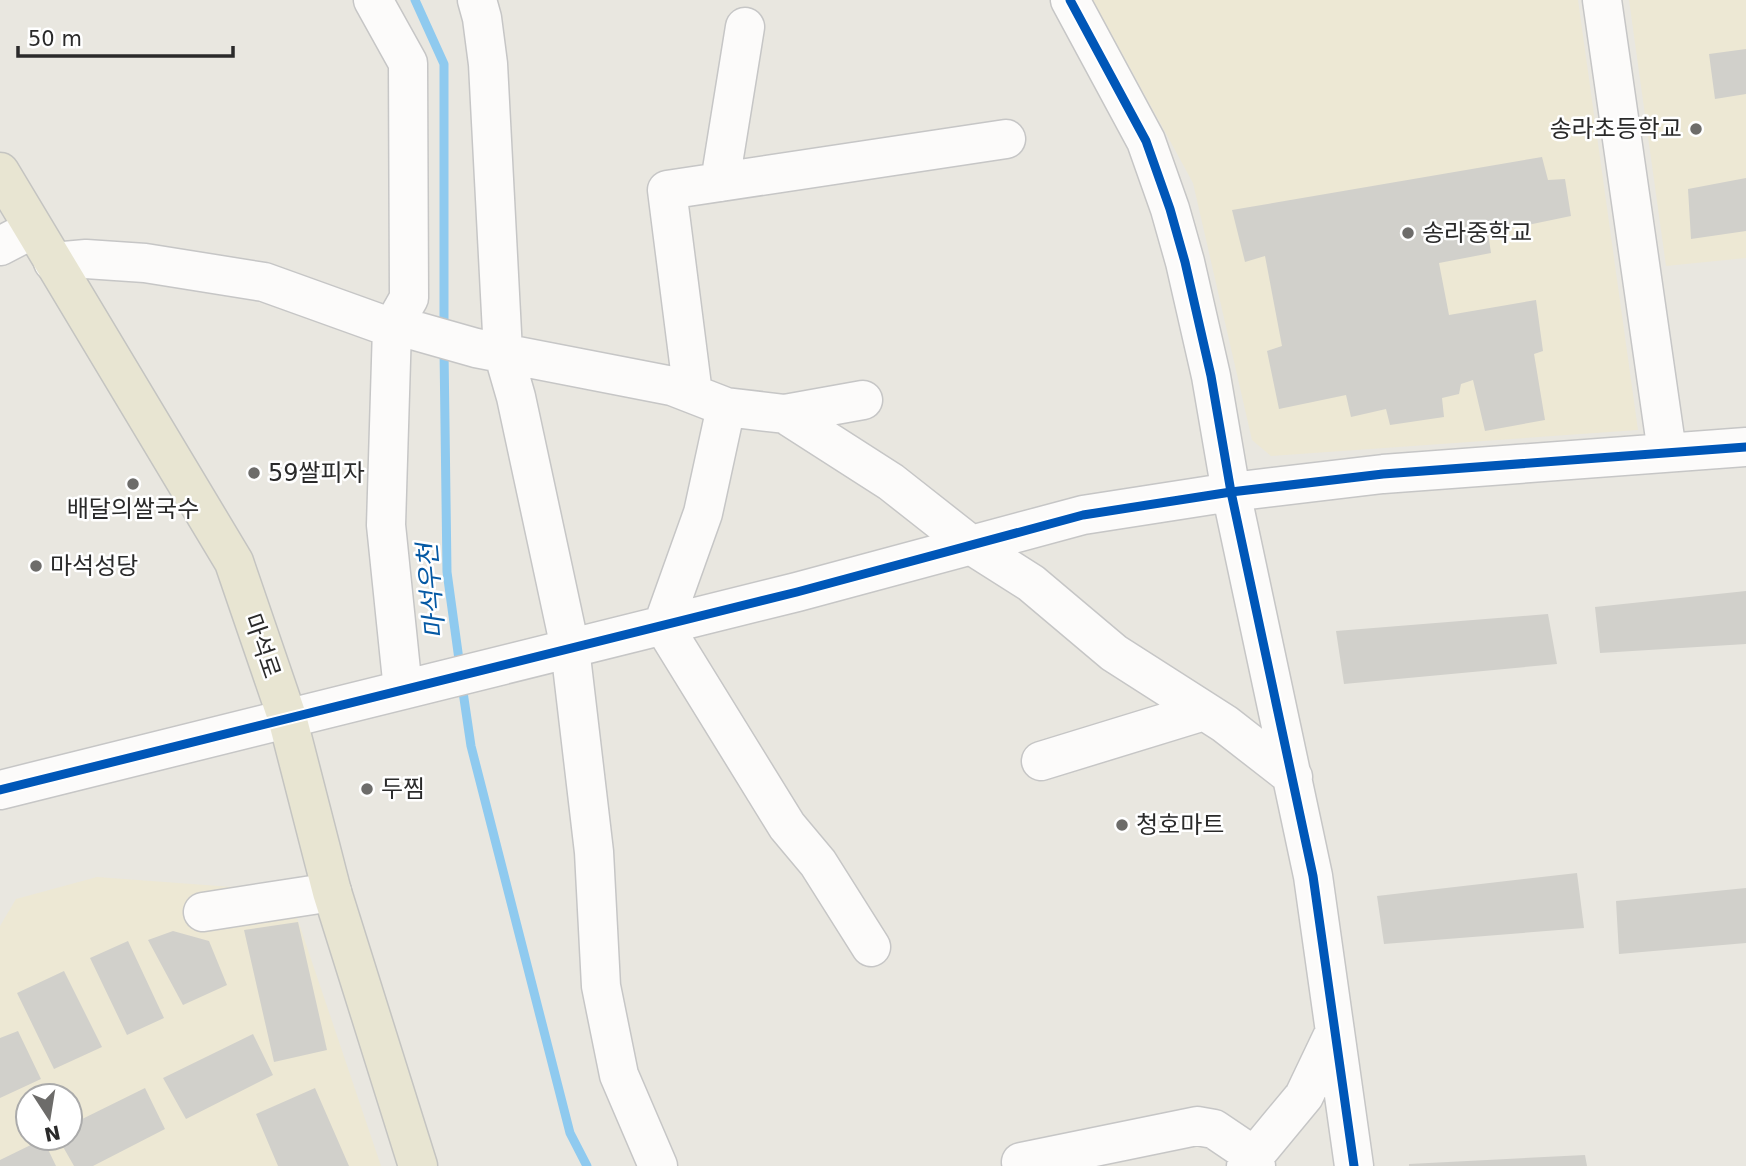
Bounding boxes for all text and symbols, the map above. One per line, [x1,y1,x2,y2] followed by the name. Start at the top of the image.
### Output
[18,14,233,58] scale bar
[28,27,82,51] text: 50 m
[1550,115,1682,143] place label: 송라초등학교
[1688,121,1704,137] marker: 송라초등학교
[1422,219,1532,247] place label: 송라중학교
[1400,225,1416,241] marker: 송라중학교
[268,459,365,487] place label: 59쌀피자
[246,465,262,481] marker: 59쌀피자
[125,476,141,492] marker: 배달의쌀국수
[67,495,199,523] place label: 배달의쌀국수
[412,539,450,640] water label: 마석우천
[50,552,138,580] place label: 마석성당
[28,558,44,574] marker: 마석성당
[238,610,286,682] street label: 마석로
[381,775,425,803] place label: 두찜
[359,781,375,797] marker: 두찜
[1136,811,1224,839] place label: 청호마트
[1114,817,1130,833] marker: 청호마트
[14,1082,84,1152] north arrow
[42,1121,63,1146] text: N

